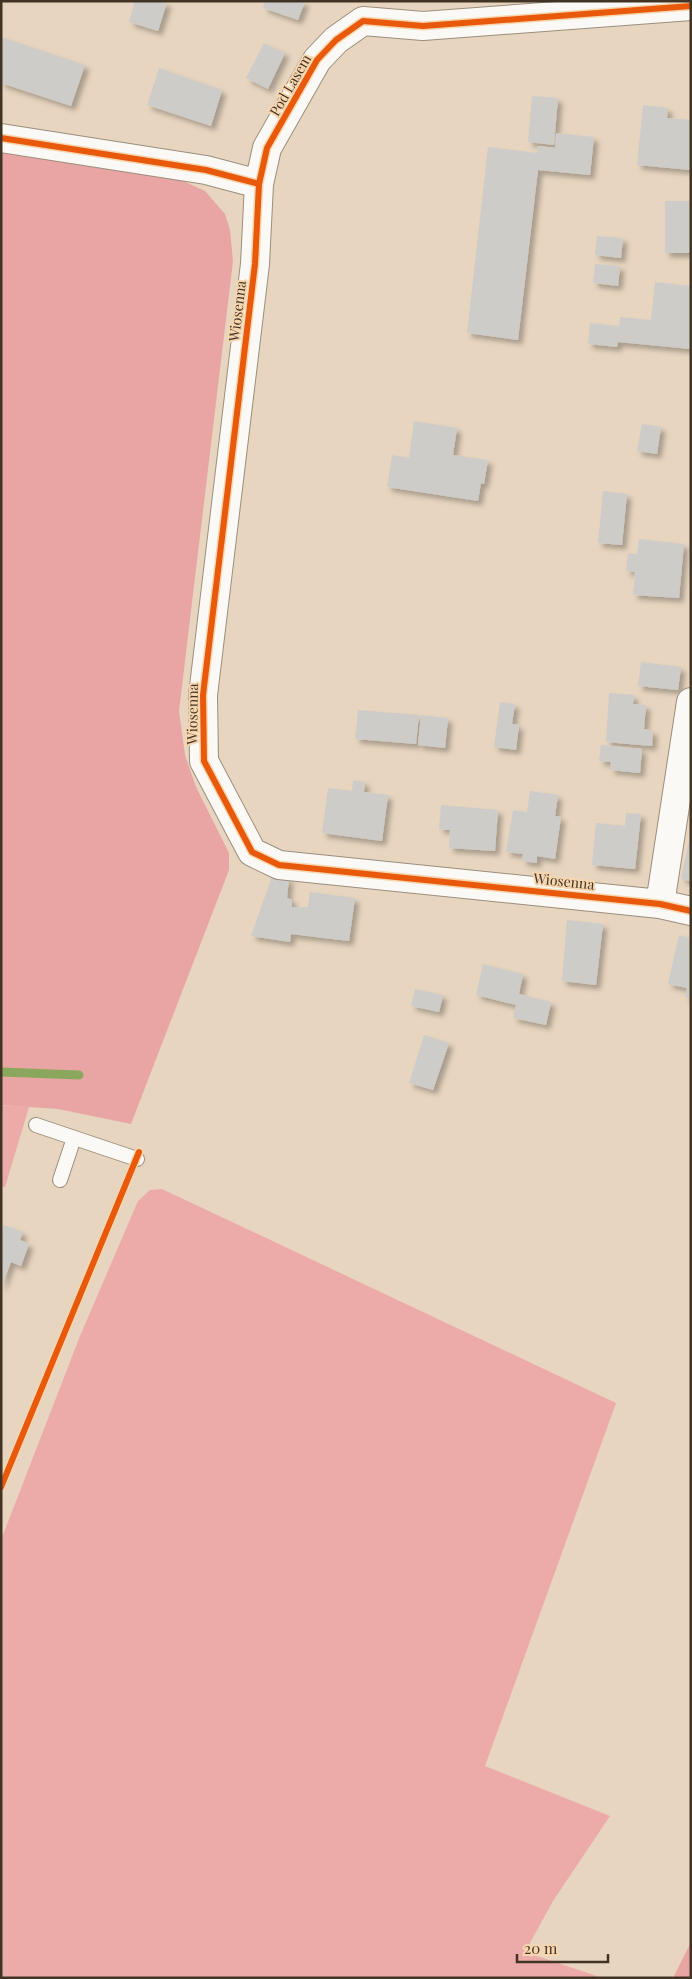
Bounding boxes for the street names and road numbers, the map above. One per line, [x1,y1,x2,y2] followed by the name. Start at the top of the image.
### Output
[265,50,316,119] street label: Pod Lasem
[224,279,250,343] street label: Wiosenna
[182,683,202,746] street label: Wiosenna
[532,868,595,894] street label: Wiosenna

